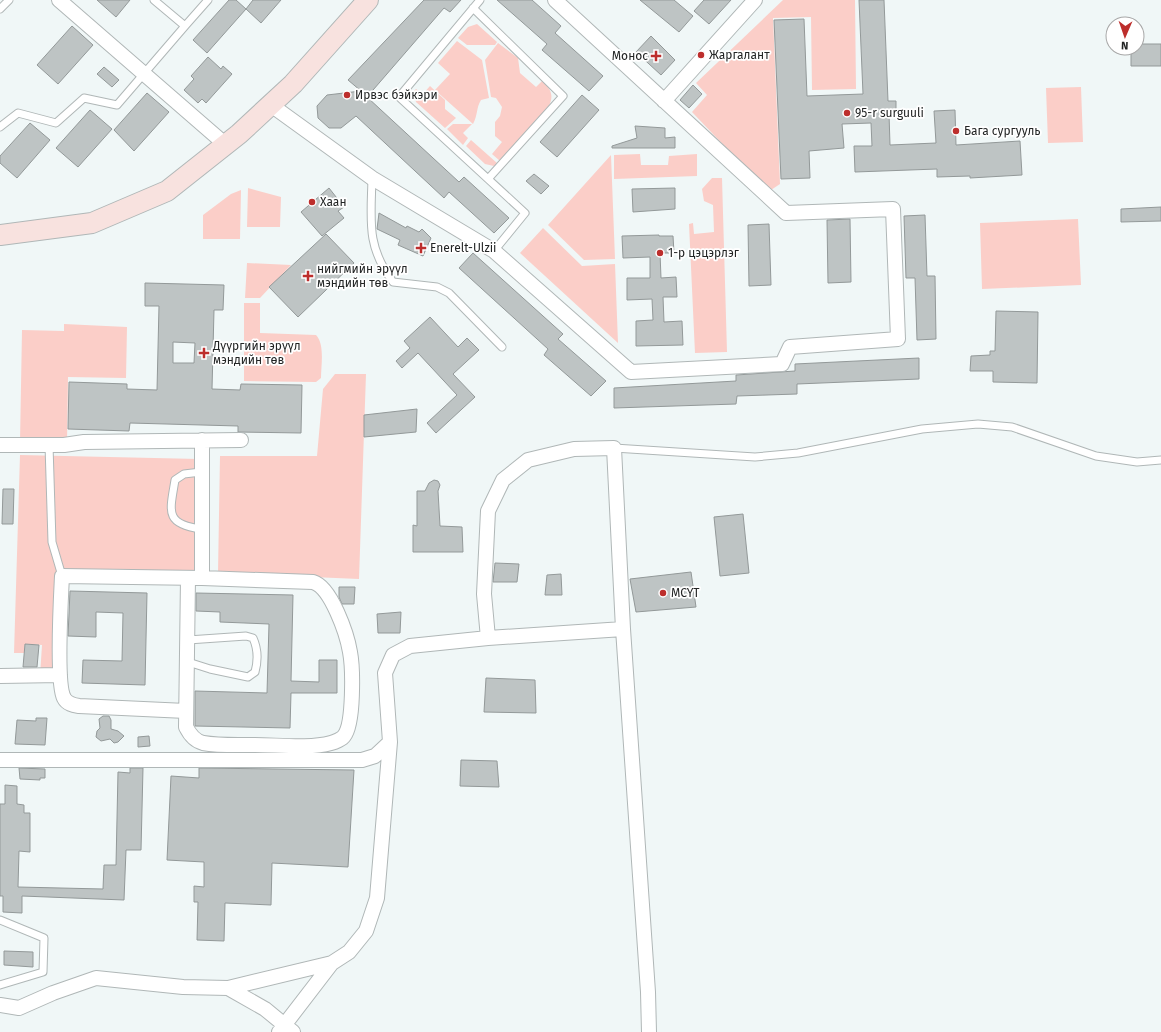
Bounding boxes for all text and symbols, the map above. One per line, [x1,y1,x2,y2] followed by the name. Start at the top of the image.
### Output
[1105,16,1145,56] north arrow
[1121,39,1129,52] text: N
[709,48,770,62] place label: Жаргалант
[612,49,648,63] place label: Монос
[696,50,706,60] marker: Жаргалант
[651,51,661,61] marker: Монос
[355,88,438,102] place label: Ирвэс бэйкэри
[342,90,352,100] marker: Ирвэс бэйкэри
[855,106,924,120] place label: 95-r surguuli
[842,108,852,118] marker: 95-r surguuli
[964,124,1041,138] place label: Бага сургууль
[951,126,961,136] marker: Бага сургууль
[320,195,347,209] place label: Хаан
[307,197,317,207] marker: Хаан
[430,241,496,255] place label: Enerelt-Ulzii
[415,242,427,254] marker: Enerelt-Ulzii
[668,246,740,260] place label: 1-р цэцэрлэг
[655,248,665,258] marker: 1-р цэцэрлэг
[317,262,408,290] place label: нийгмийн эрүүл мэндийн төв
[302,270,314,282] marker: нийгмийн эрүүл мэндийн төв
[212,339,301,367] place label: Дүүргийн эрүүл мэндийн төв
[198,347,210,359] marker: Дүүргийн эрүүл мэндийн төв
[671,586,700,600] place label: МСҮТ
[658,588,668,598] marker: МСҮТ

